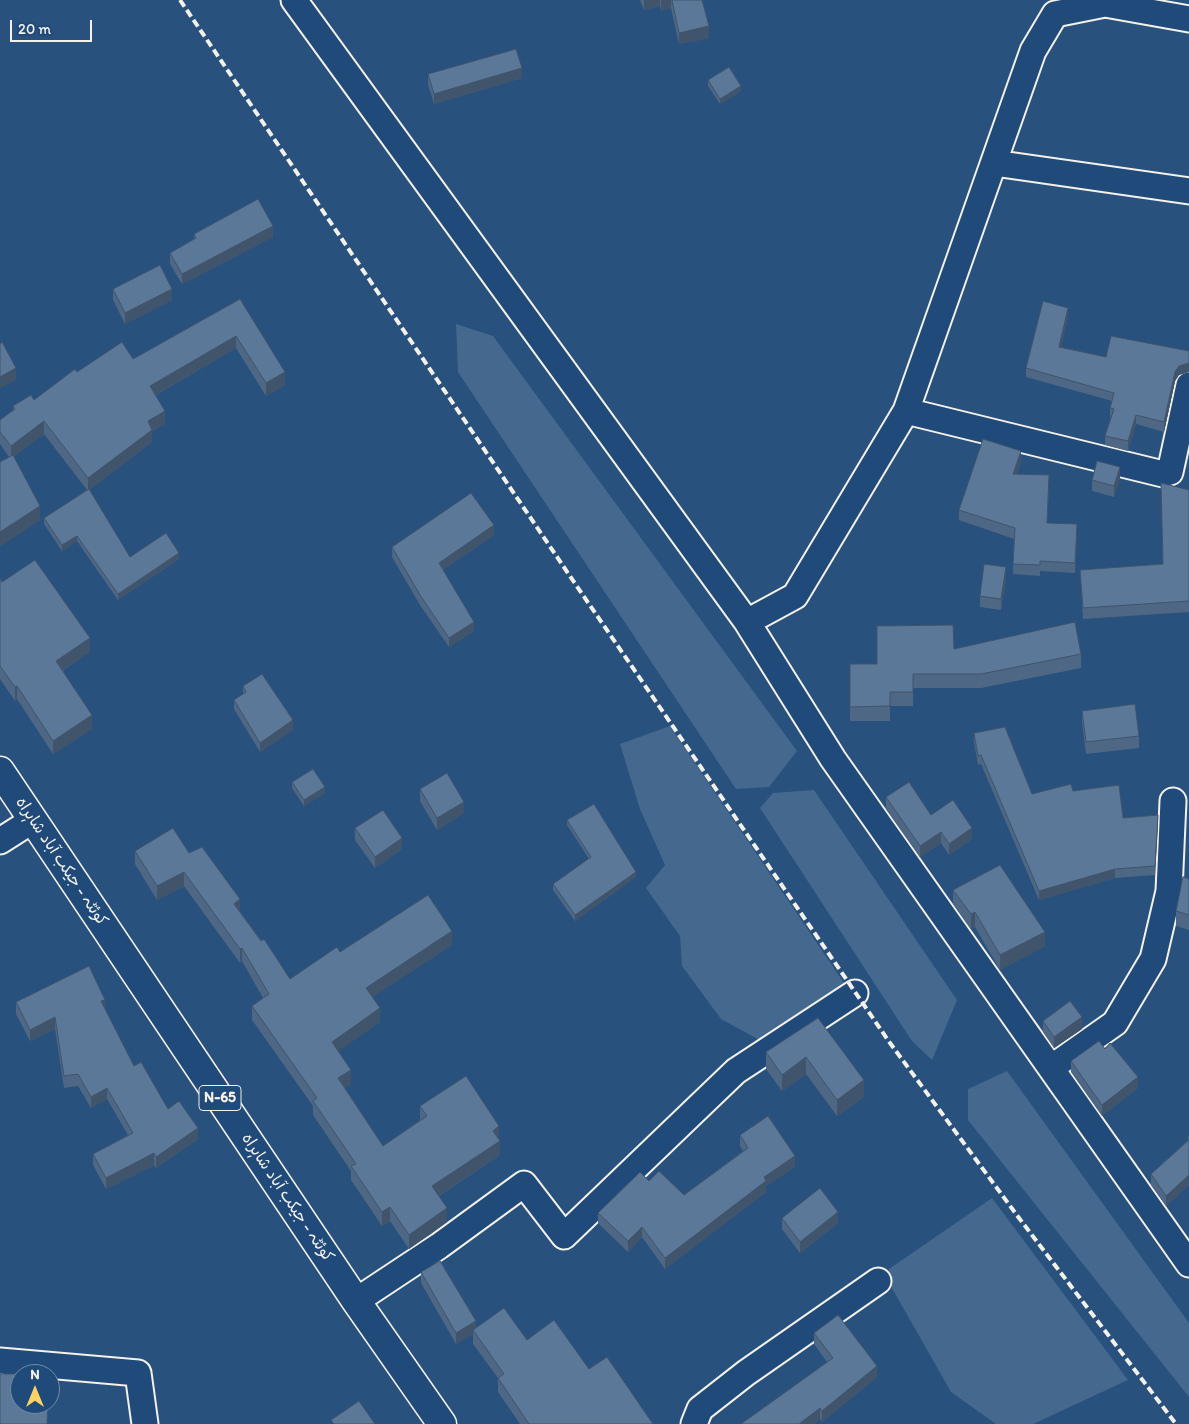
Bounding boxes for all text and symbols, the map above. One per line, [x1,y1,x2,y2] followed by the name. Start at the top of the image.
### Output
[12,10,95,42] scale bar
[18,20,51,38] text: 20 m
[11,794,111,930] street label: کوئٹہ - جیکب آباد شاہراہ
[199,1086,241,1110] road number: N-65
[237,1130,337,1266] street label: کوئٹہ - جیکب آباد شاہراہ
[10,1364,60,1414] north arrow
[30,1366,40,1383] text: N

